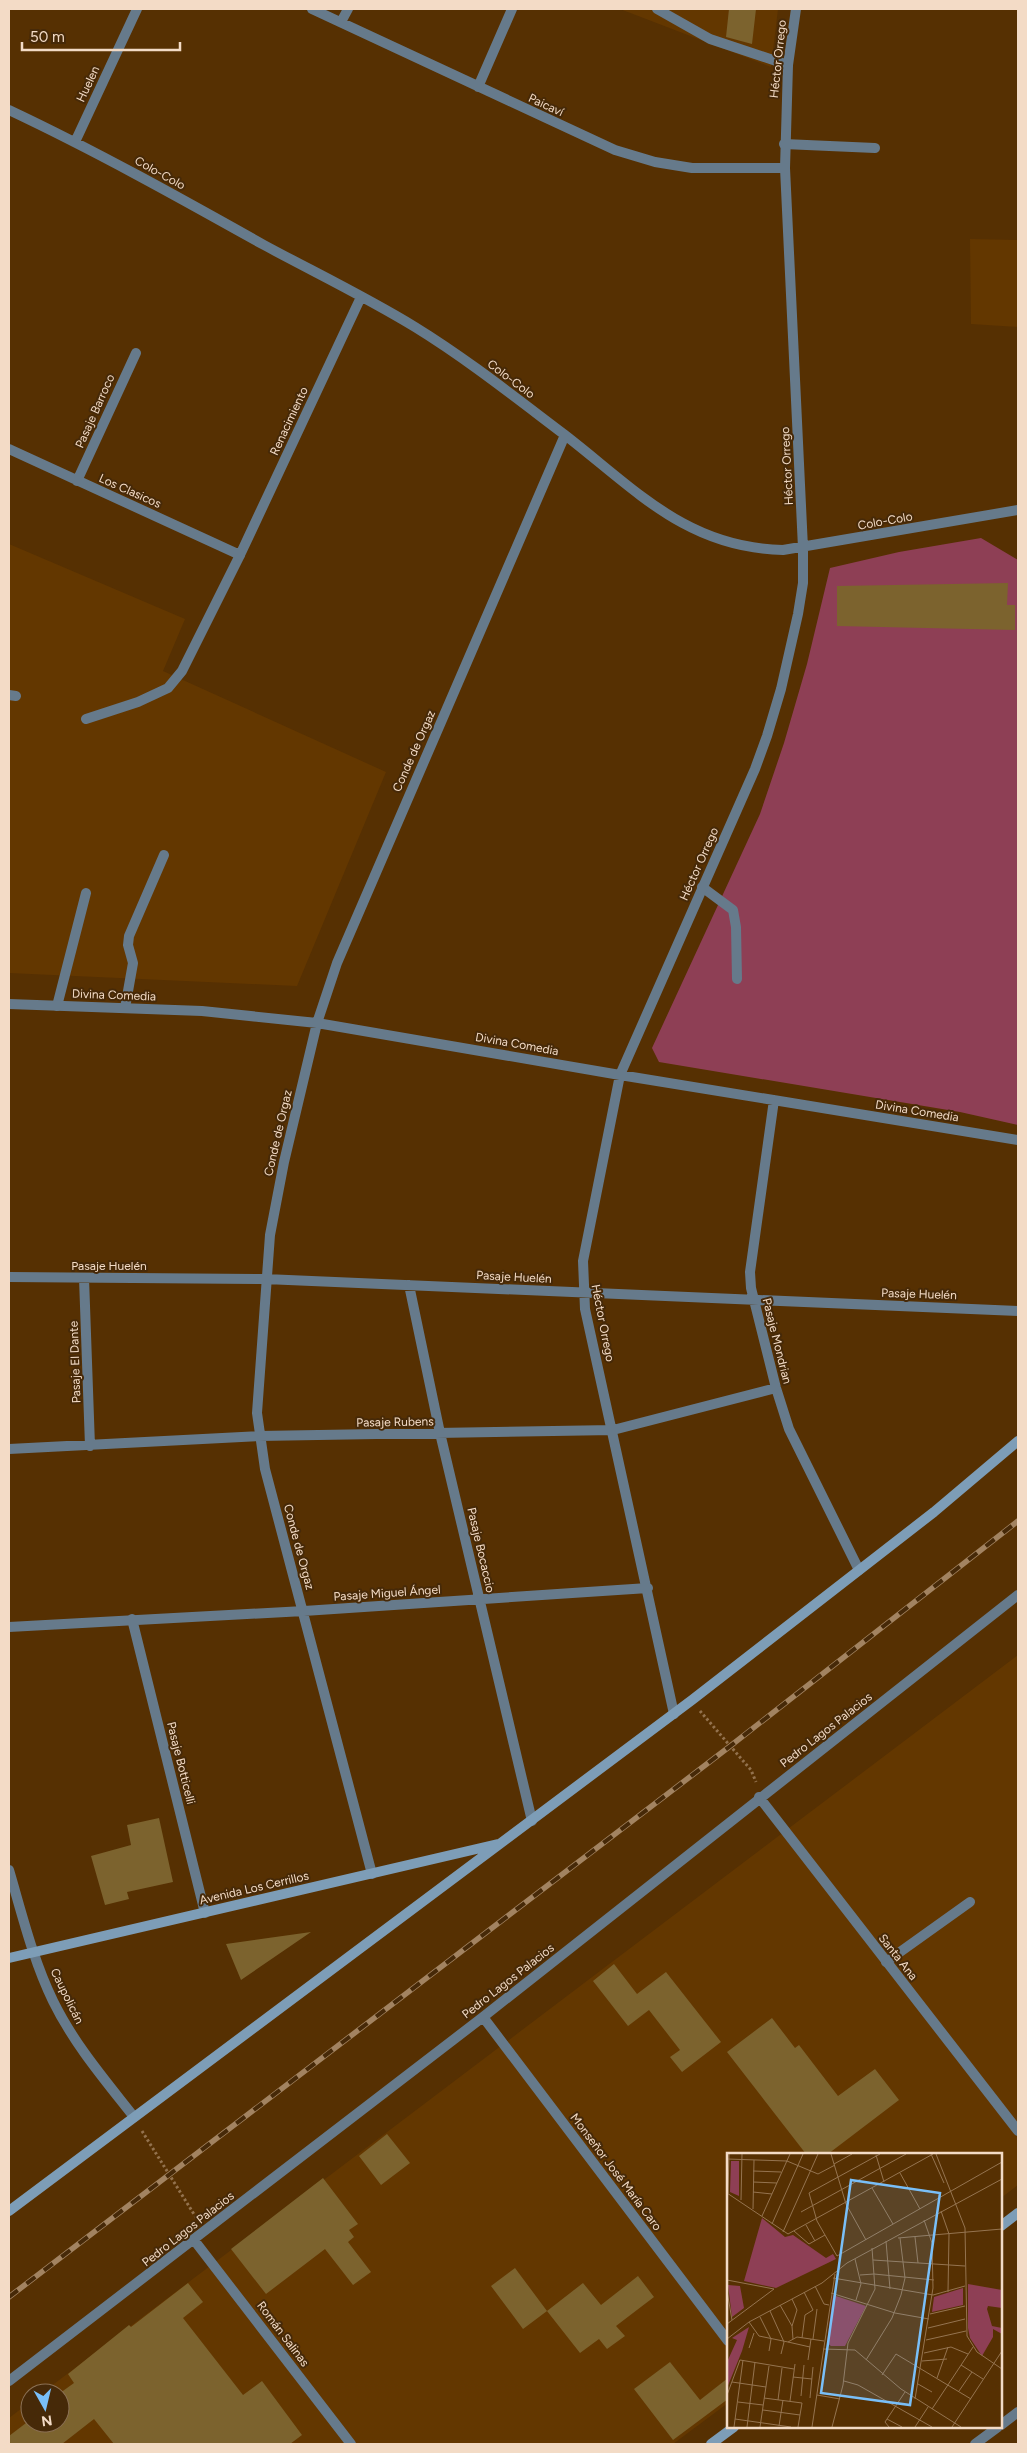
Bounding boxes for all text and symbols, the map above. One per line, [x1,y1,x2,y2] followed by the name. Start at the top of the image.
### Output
[767,19,789,99] street label: Héctor Orrego
[22,20,180,52] scale bar
[30,28,65,46] text: 50 m
[74,63,103,104] street label: Huelen
[526,91,567,120] street label: Paicaví
[132,153,188,193] street label: Colo-Colo
[485,357,537,401] street label: Colo-Colo
[72,372,118,450] street label: Pasaje Barroco
[267,385,311,457] street label: Renacimiento
[778,426,796,506] street label: Héctor Orrego
[97,471,164,511] street label: Los Clasicos
[856,509,914,533] street label: Colo-Colo
[390,708,438,794] street label: Conde de Orgaz
[677,825,721,903] street label: Héctor Orrego
[72,987,156,1003] street label: Divina Comedia
[474,1030,560,1058] street label: Divina Comedia
[261,1089,295,1177] street label: Conde de Orgaz
[874,1098,960,1124] street label: Divina Comedia
[71,1259,147,1273] street label: Pasaje Huelén
[476,1268,552,1286] street label: Pasaje Huelén
[589,1283,617,1363] street label: Héctor Orrego
[881,1286,957,1302] street label: Pasaje Huelén
[760,1297,794,1386] street label: Pasaje Mondrian
[67,1320,83,1403] street label: Pasaje El Dante
[356,1414,434,1430] street label: Pasaje Rubens
[281,1503,317,1591] street label: Conde de Orgaz
[464,1506,498,1594] street label: Pasaje Bocaccio
[333,1582,441,1604] street label: Pasaje Miguel Ángel
[777,1689,875,1770] street label: Pedro Lagos Palacios
[164,1720,198,1806] street label: Pasaje Botticelli
[198,1868,310,1907] street label: Avenida Los Cerrillos
[876,1931,920,1983] street label: Santa Ana
[459,1940,557,2021] street label: Pedro Lagos Palacios
[48,1966,87,2026] street label: Caupolicán
[567,2111,665,2233] street label: Monseñor José María Caro
[727,2153,1002,2428] inset map
[139,2188,237,2269] street label: Pedro Lagos Palacios
[254,2299,312,2370] street label: Román Salinas
[20,2383,70,2433] north arrow
[40,2411,53,2430] text: N

